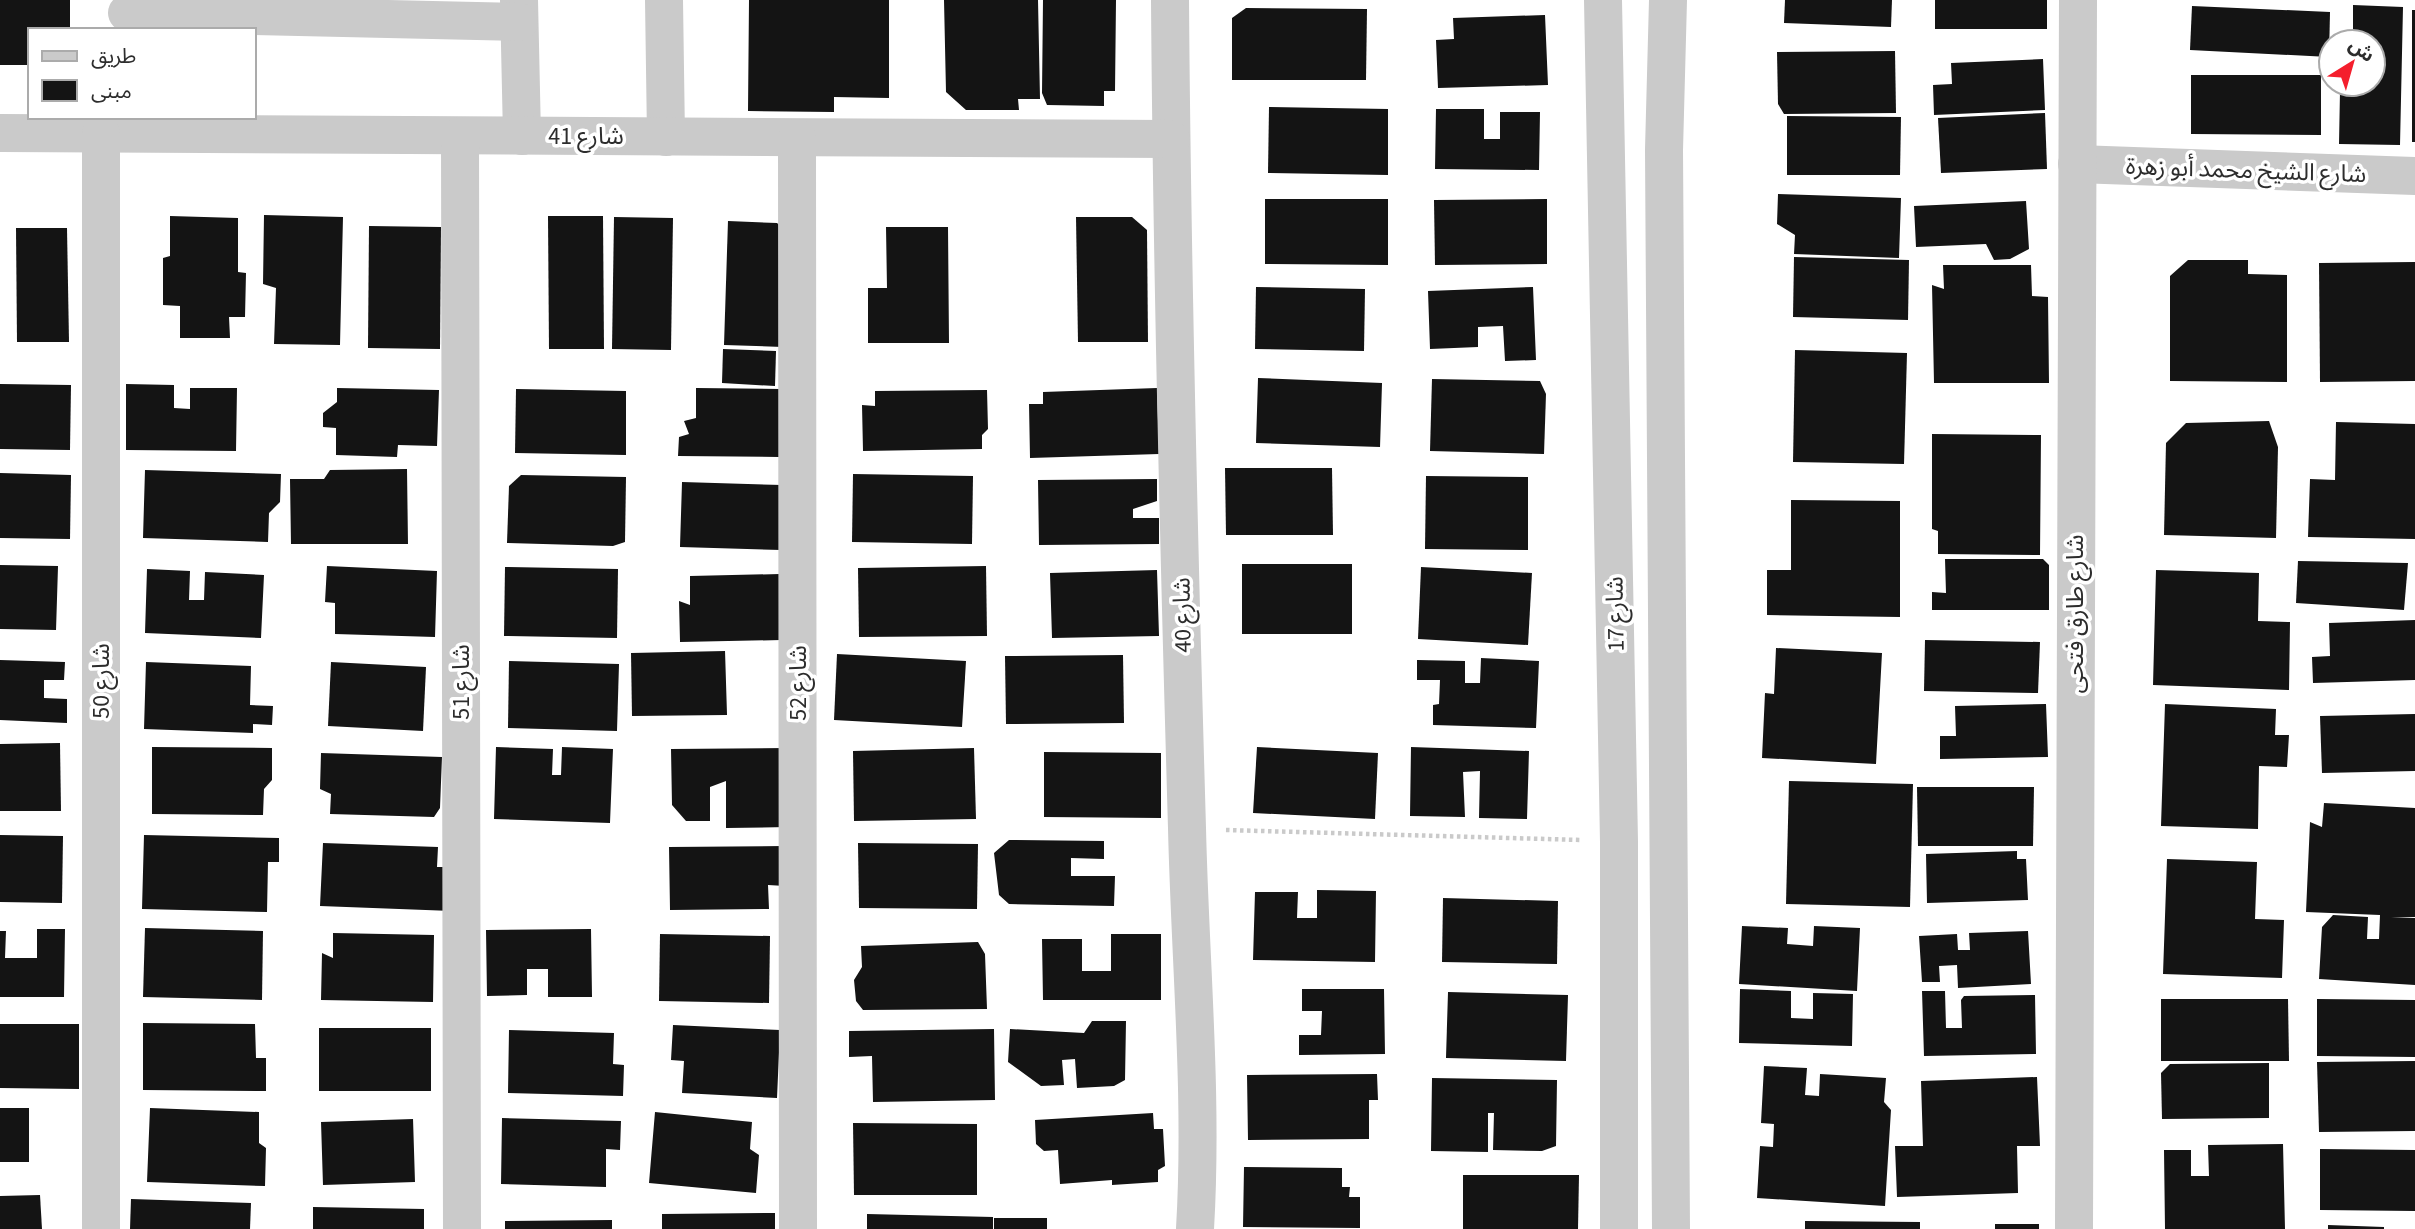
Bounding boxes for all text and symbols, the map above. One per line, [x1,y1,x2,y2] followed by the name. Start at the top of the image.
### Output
[28,28,256,119] legend
[2317,28,2387,98] north arrow
[2343,32,2380,69] text: ش
[91,41,136,71] text: طريق
[91,76,132,106] text: مبنى
[548,119,624,154] street label: شارع 41
[2125,149,2367,192] street label: شارع الشيخ محمد أبو زهرة
[2058,535,2093,693] street label: شارع طارق فتحى
[1597,576,1634,652] street label: شارع 17
[1164,577,1201,653] street label: شارع 40
[84,643,119,719] street label: شارع 50
[444,644,479,720] street label: شارع 51
[781,645,816,721] street label: شارع 52

